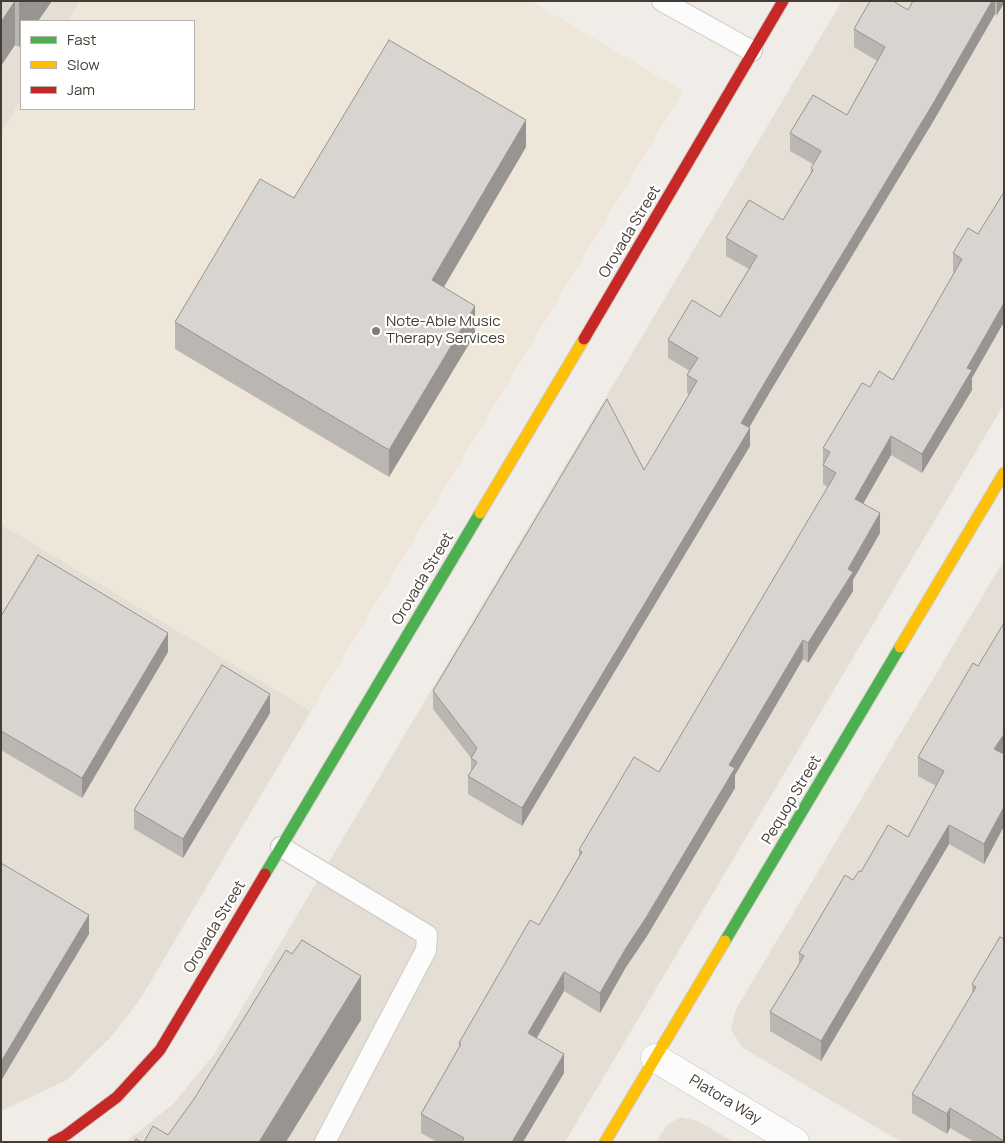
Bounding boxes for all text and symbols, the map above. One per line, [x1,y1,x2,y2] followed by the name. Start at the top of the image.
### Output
[20,20,195,110] legend
[67,29,96,50] text: Fast
[67,54,100,75] text: Slow
[67,79,95,100] text: Jam
[595,183,665,281] street label: Orovada Street
[386,313,505,348] place label: Note-Able Music Therapy Services
[370,325,382,337] marker: Note-Able Music Therapy Services
[388,530,458,628] street label: Orovada Street
[758,752,826,848] street label: Pequop Street
[180,878,250,976] street label: Orovada Street
[686,1071,764,1129] street label: Platora Way

